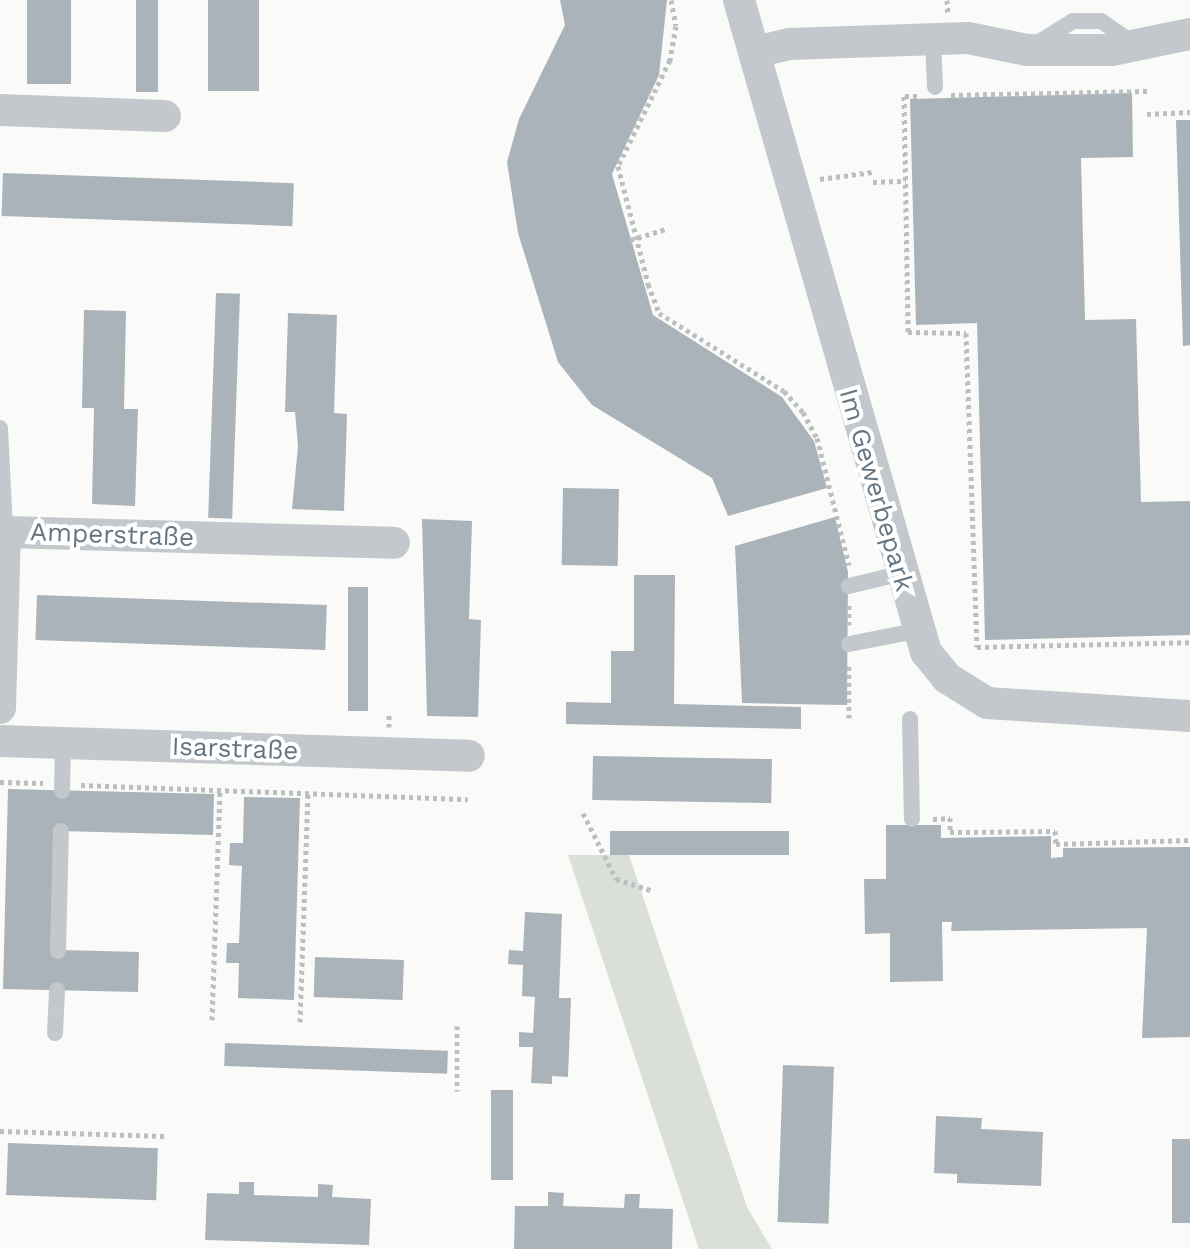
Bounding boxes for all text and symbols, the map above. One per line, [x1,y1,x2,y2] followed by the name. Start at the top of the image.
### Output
[832,385,920,595] street label: Im Gewerbepark
[30,517,194,553] street label: Amperstraße
[171,731,299,767] street label: Isarstraße

